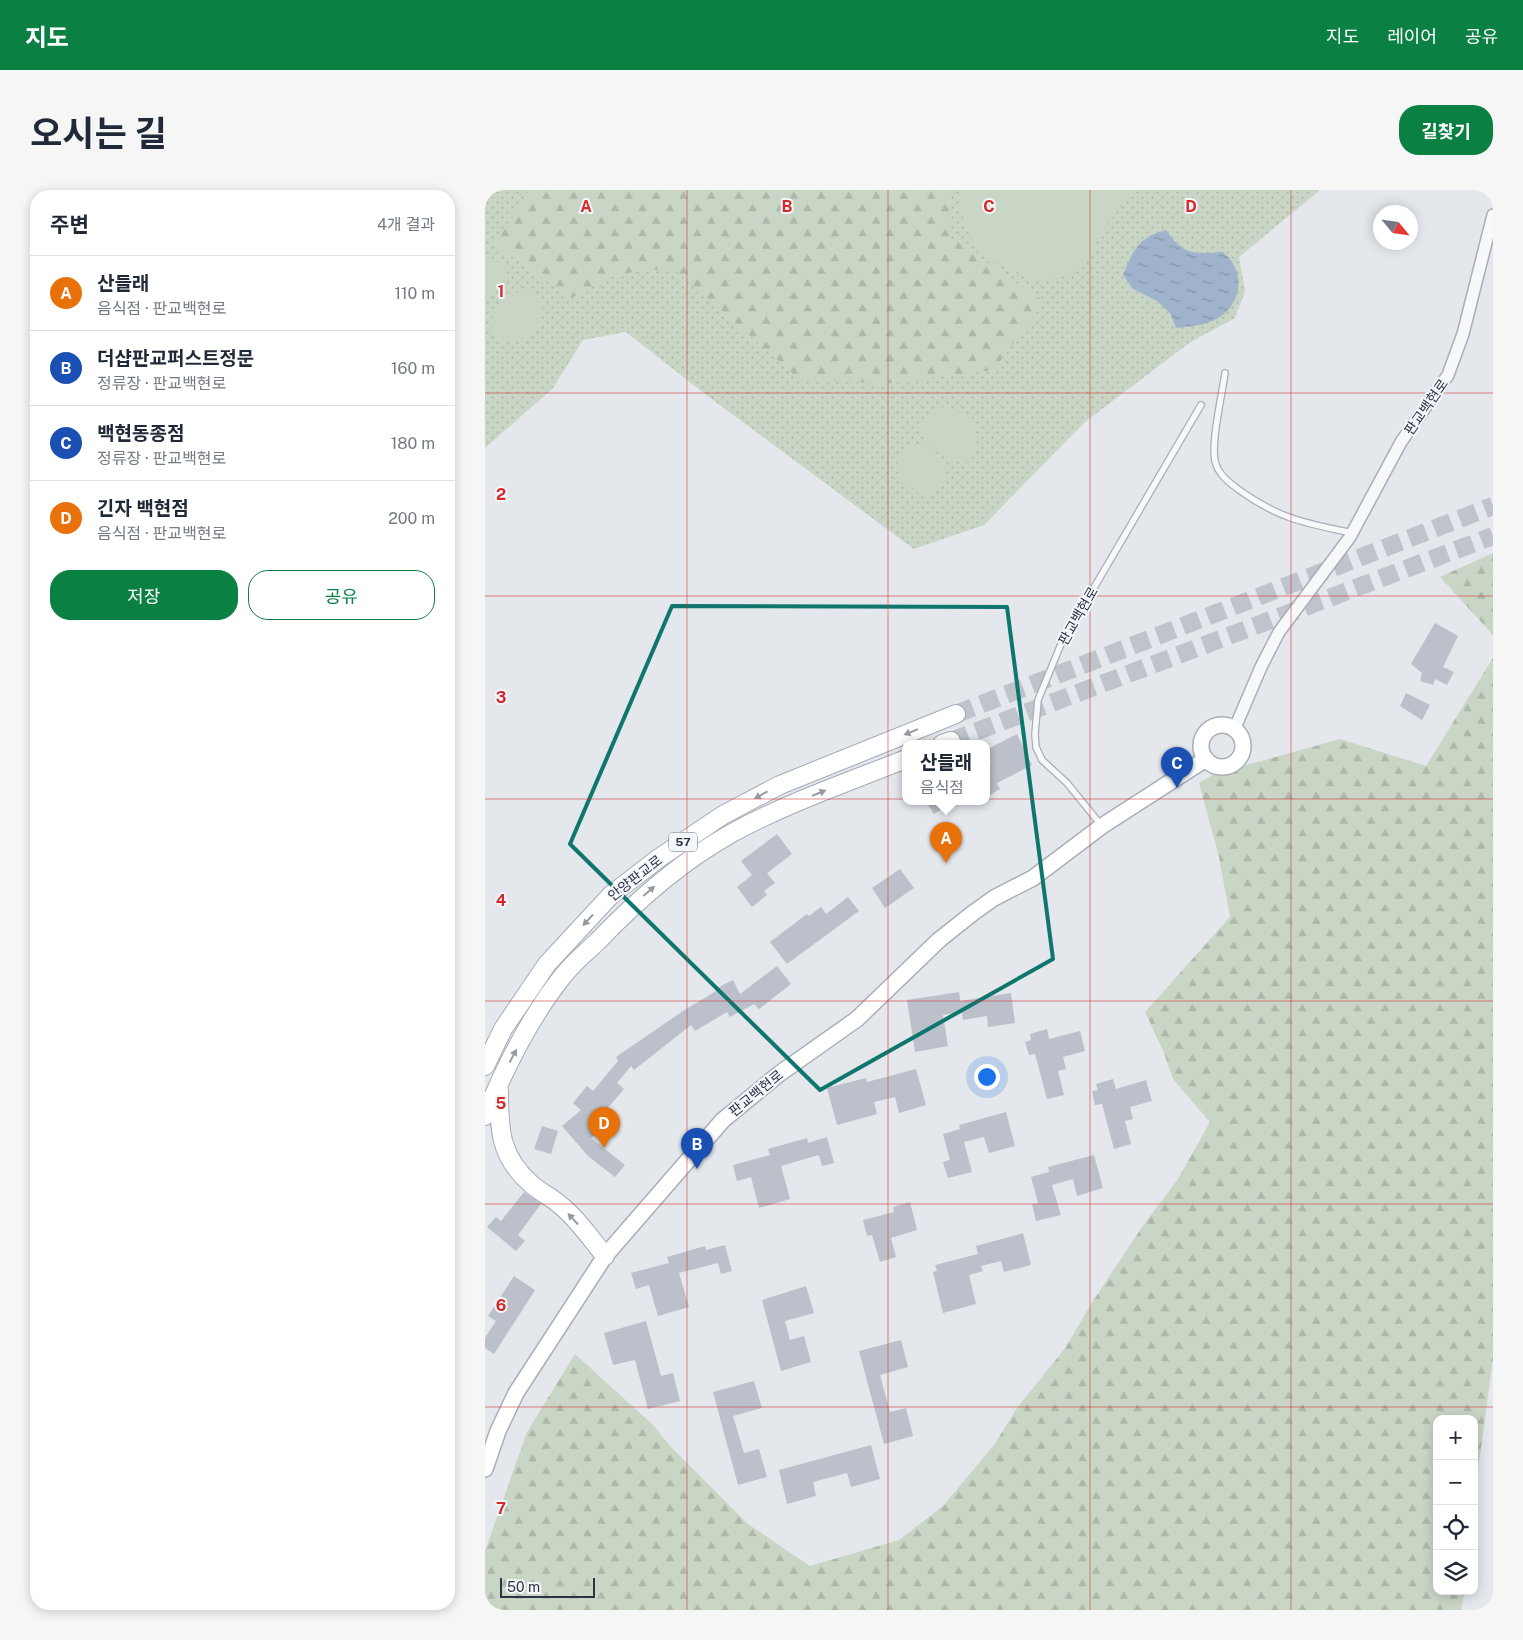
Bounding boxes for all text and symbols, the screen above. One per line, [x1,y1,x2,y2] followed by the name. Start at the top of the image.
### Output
[25,23,69,51] text: 지도
[1326,26,1359,47] text: 지도
[1387,26,1437,47] text: 레이어
[1465,26,1498,47] text: 공유
[1399,105,1493,155] button: 길찾기
[30,113,167,154] text: 오시는 길
[580,197,592,216] text: A
[782,197,793,216] text: B
[983,197,995,216] text: C
[1185,197,1197,216] text: D
[1373,205,1418,250] north arrow
[50,212,89,237] text: 주변
[377,215,435,234] text: 4개 결과
[97,272,149,294] text: 산들래
[498,282,504,301] text: 1
[60,284,72,303] text: A
[394,284,435,303] text: 110 m
[97,299,226,318] text: 음식점 · 판교백현로
[97,347,254,369] text: 더샵판교퍼스트정문
[61,359,71,378] text: B
[391,359,435,378] text: 160 m
[97,374,226,393] text: 정류장 · 판교백현로
[1401,376,1451,438] street label: 판교백현로
[97,422,184,444] text: 백현동종점
[60,434,72,453] text: C
[391,434,435,453] text: 180 m
[97,449,226,468] text: 정류장 · 판교백현로
[496,485,506,504] text: 2
[97,497,189,519] text: 긴자 백현점
[60,509,72,528] text: D
[388,509,435,528] text: 200 m
[97,524,226,543] text: 음식점 · 판교백현로
[50,570,238,620] button: 저장
[248,570,435,620] button: 공유
[1055,584,1101,648] street label: 판교백현로
[496,688,506,707] text: 3
[904,729,918,737] one-way arrow
[902,740,990,805] popup
[1161,747,1193,788] pin: C
[920,751,972,773] text: 산들래
[920,778,964,797] text: 음식점
[812,789,826,797] one-way arrow
[754,791,768,799] one-way arrow
[930,822,962,863] pin: A
[669,832,697,852] road number: 57
[605,852,665,904] street label: 안양판교로
[643,886,656,897] one-way arrow
[496,891,507,910] text: 4
[582,914,594,926] one-way arrow
[509,1049,517,1063] one-way arrow
[974,1064,1000,1090] your location
[726,1066,786,1119] street label: 판교백현로
[496,1094,507,1113] text: 5
[588,1107,620,1148] pin: D
[681,1128,713,1169] pin: B
[567,1213,579,1225] one-way arrow
[496,1296,506,1315] text: 6
[1433,1415,1478,1595] map controls
[1433,1415,1478,1460] button: +
[1433,1460,1478,1505] button: −
[496,1499,506,1518] text: 7
[1433,1505,1478,1550] button: locate
[1433,1550,1478,1595] button: layers
[500,1575,595,1598] scale bar
[507,1579,540,1595] text: 50 m

